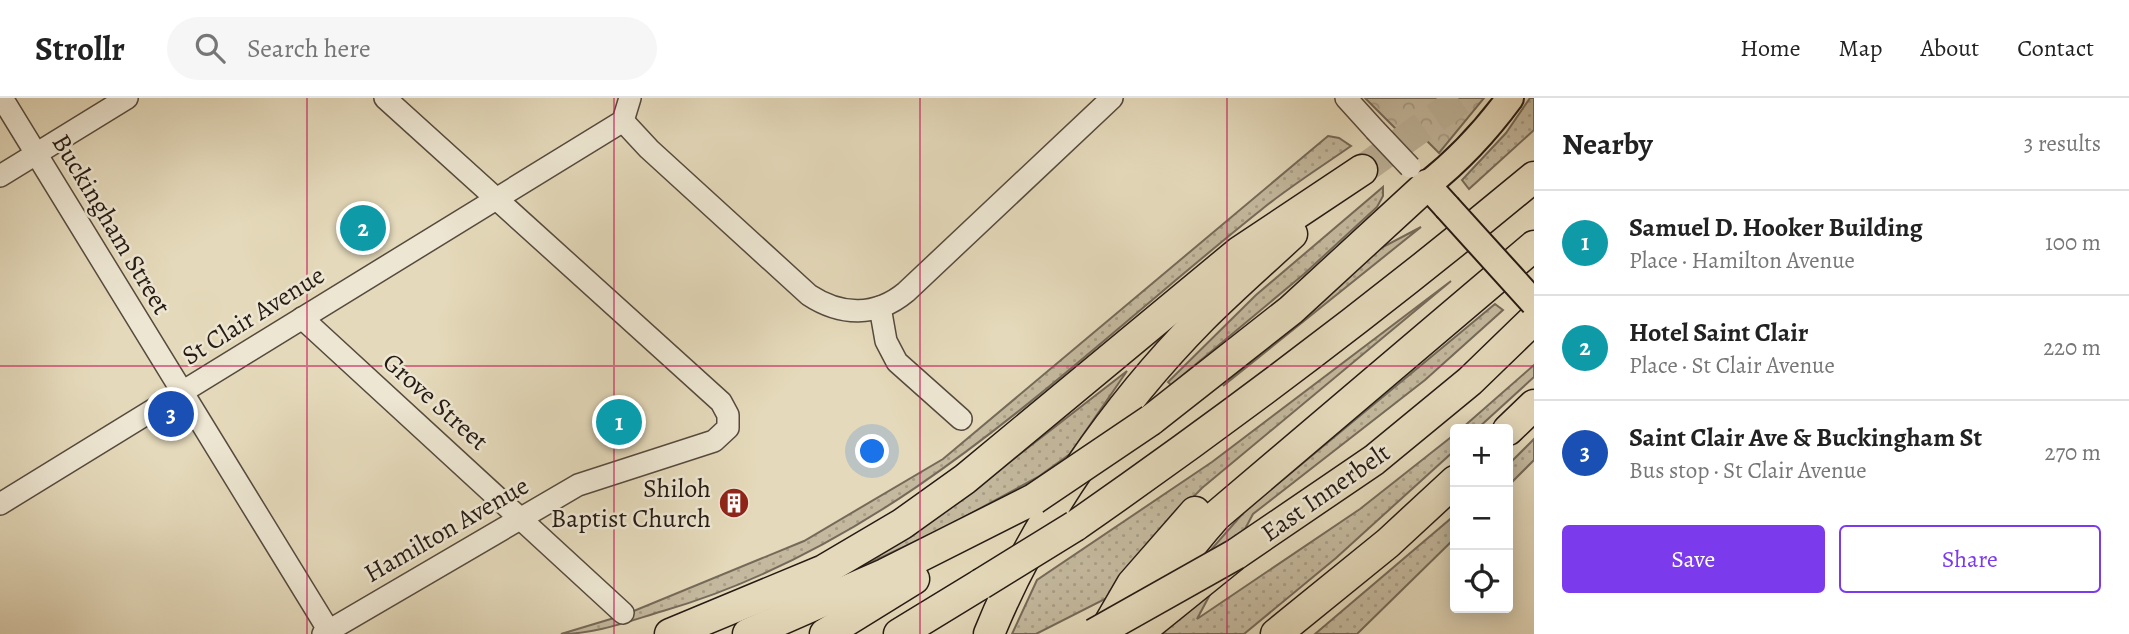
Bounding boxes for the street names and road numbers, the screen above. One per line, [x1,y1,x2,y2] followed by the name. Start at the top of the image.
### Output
[44,127,180,321] street label: Buckingham Street
[175,258,331,373] street label: St Clair Avenue
[375,345,496,458] street label: Grove Street
[1254,435,1397,550] street label: East Innerbelt
[357,468,535,591] street label: Hamilton Avenue

